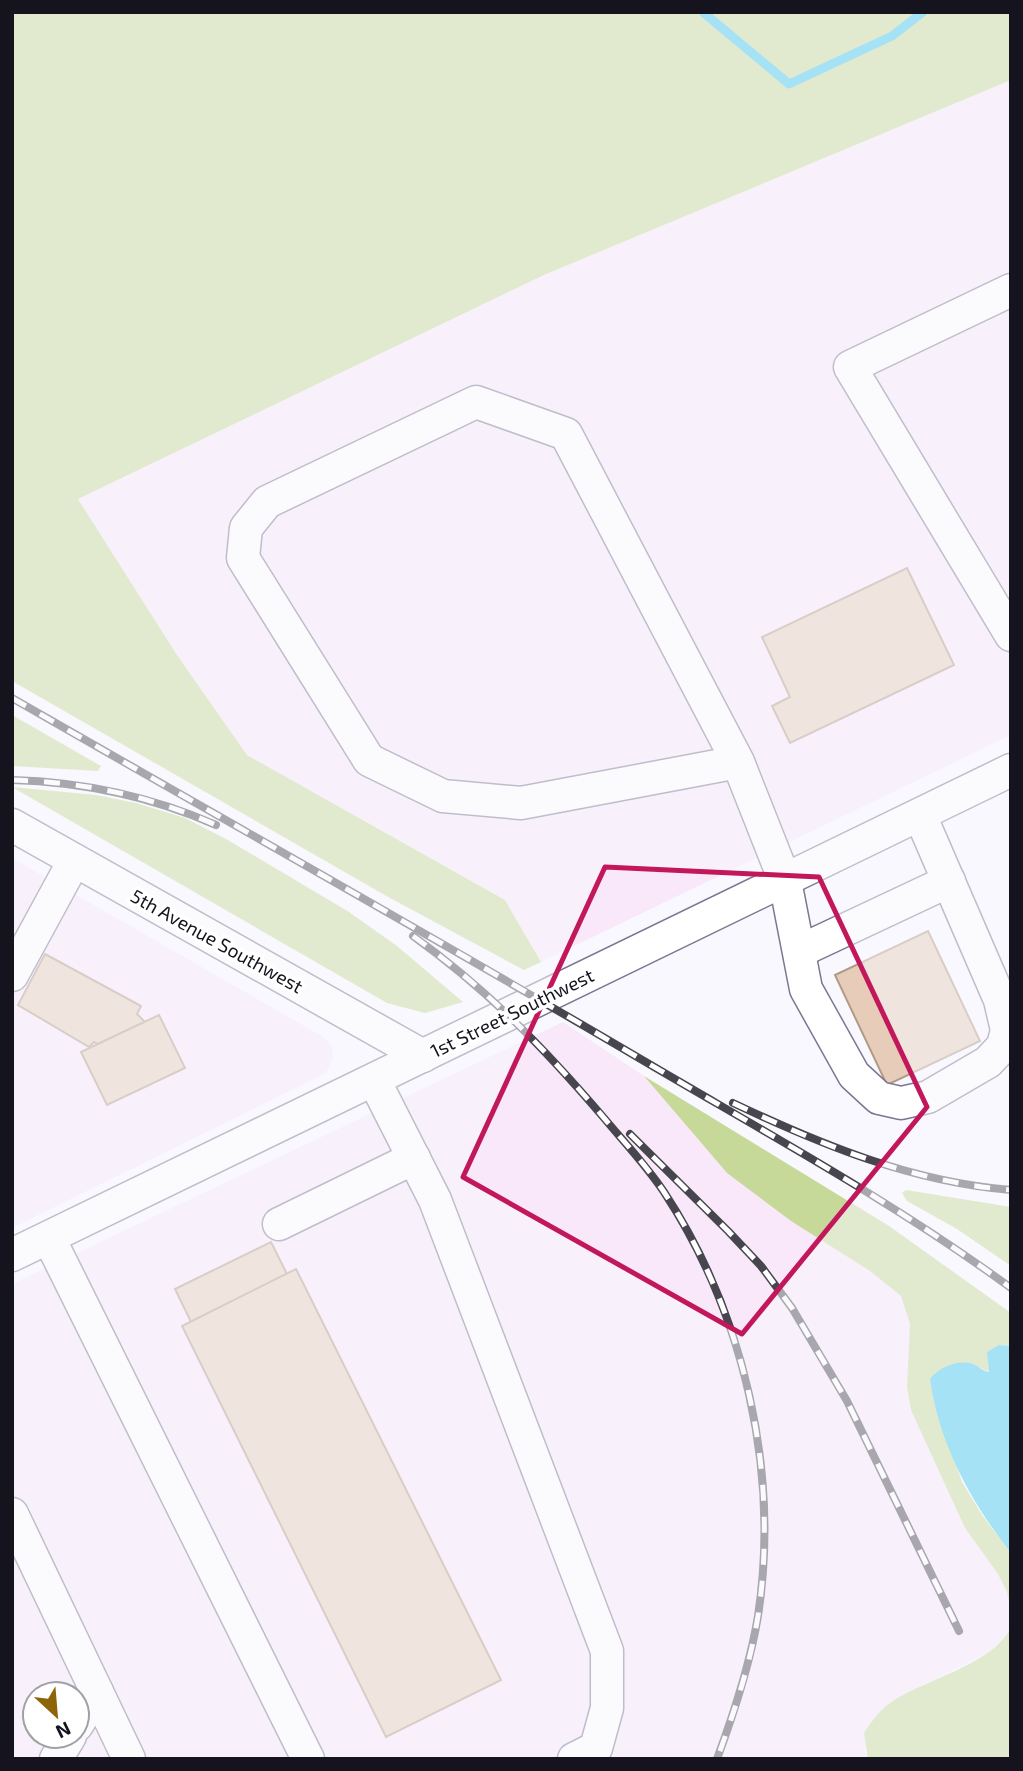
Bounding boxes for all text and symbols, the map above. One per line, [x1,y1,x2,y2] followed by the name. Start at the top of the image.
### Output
[127,884,307,998] street label: 5th Avenue Southwest
[426,963,597,1062] street label: 1st Street Southwest
[21,1680,91,1750] north arrow
[52,1717,75,1744] text: N

